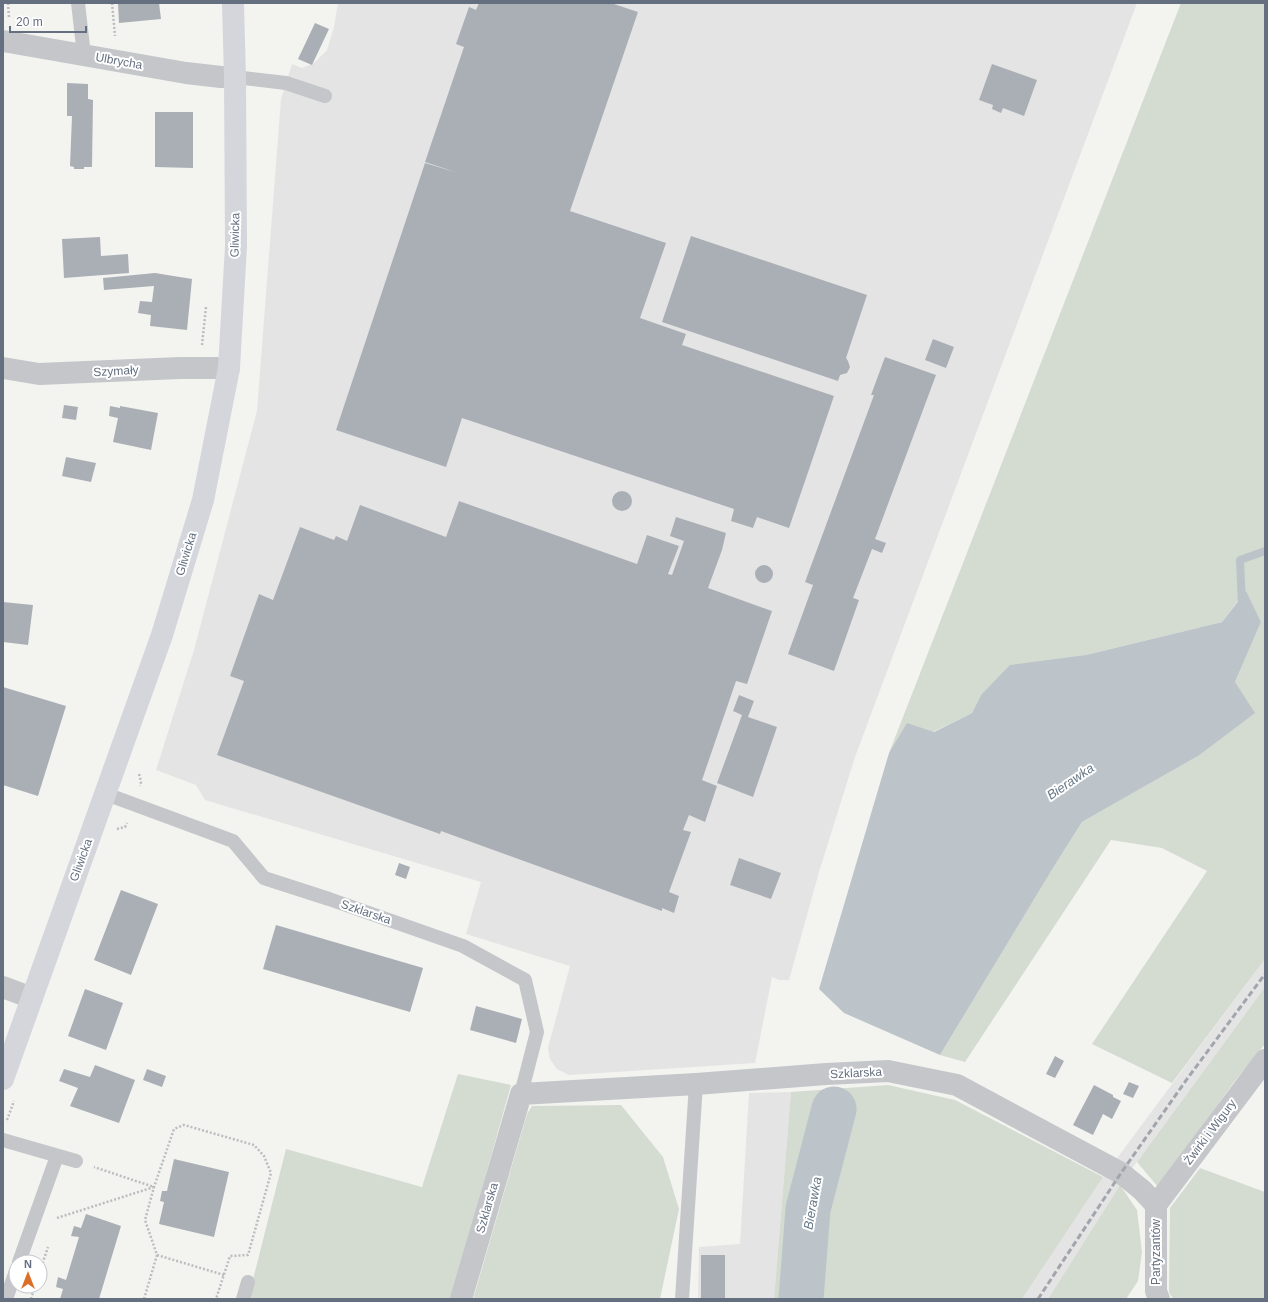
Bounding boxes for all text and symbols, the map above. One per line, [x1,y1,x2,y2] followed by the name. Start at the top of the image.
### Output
[10,8,86,34] scale bar
[16,15,43,29] text: 20 m
[94,50,144,72] street label: Ulbrycha
[228,212,242,257] street label: Gliwicka
[93,363,139,379] street label: Szymały
[173,530,199,577] street label: Gliwicka
[1044,760,1097,803] water label: Bierawka
[67,836,95,883] street label: Gliwicka
[339,897,393,927] street label: Szklarska
[830,1065,883,1081] street label: Szklarska
[1181,1097,1239,1167] street label: Żwirki i Wigury
[800,1175,825,1231] water label: Bierawka
[473,1181,501,1235] street label: Szklarska
[1149,1219,1163,1285] street label: Partyzantów
[8,1254,48,1294] north arrow
[24,1258,32,1270] text: N

